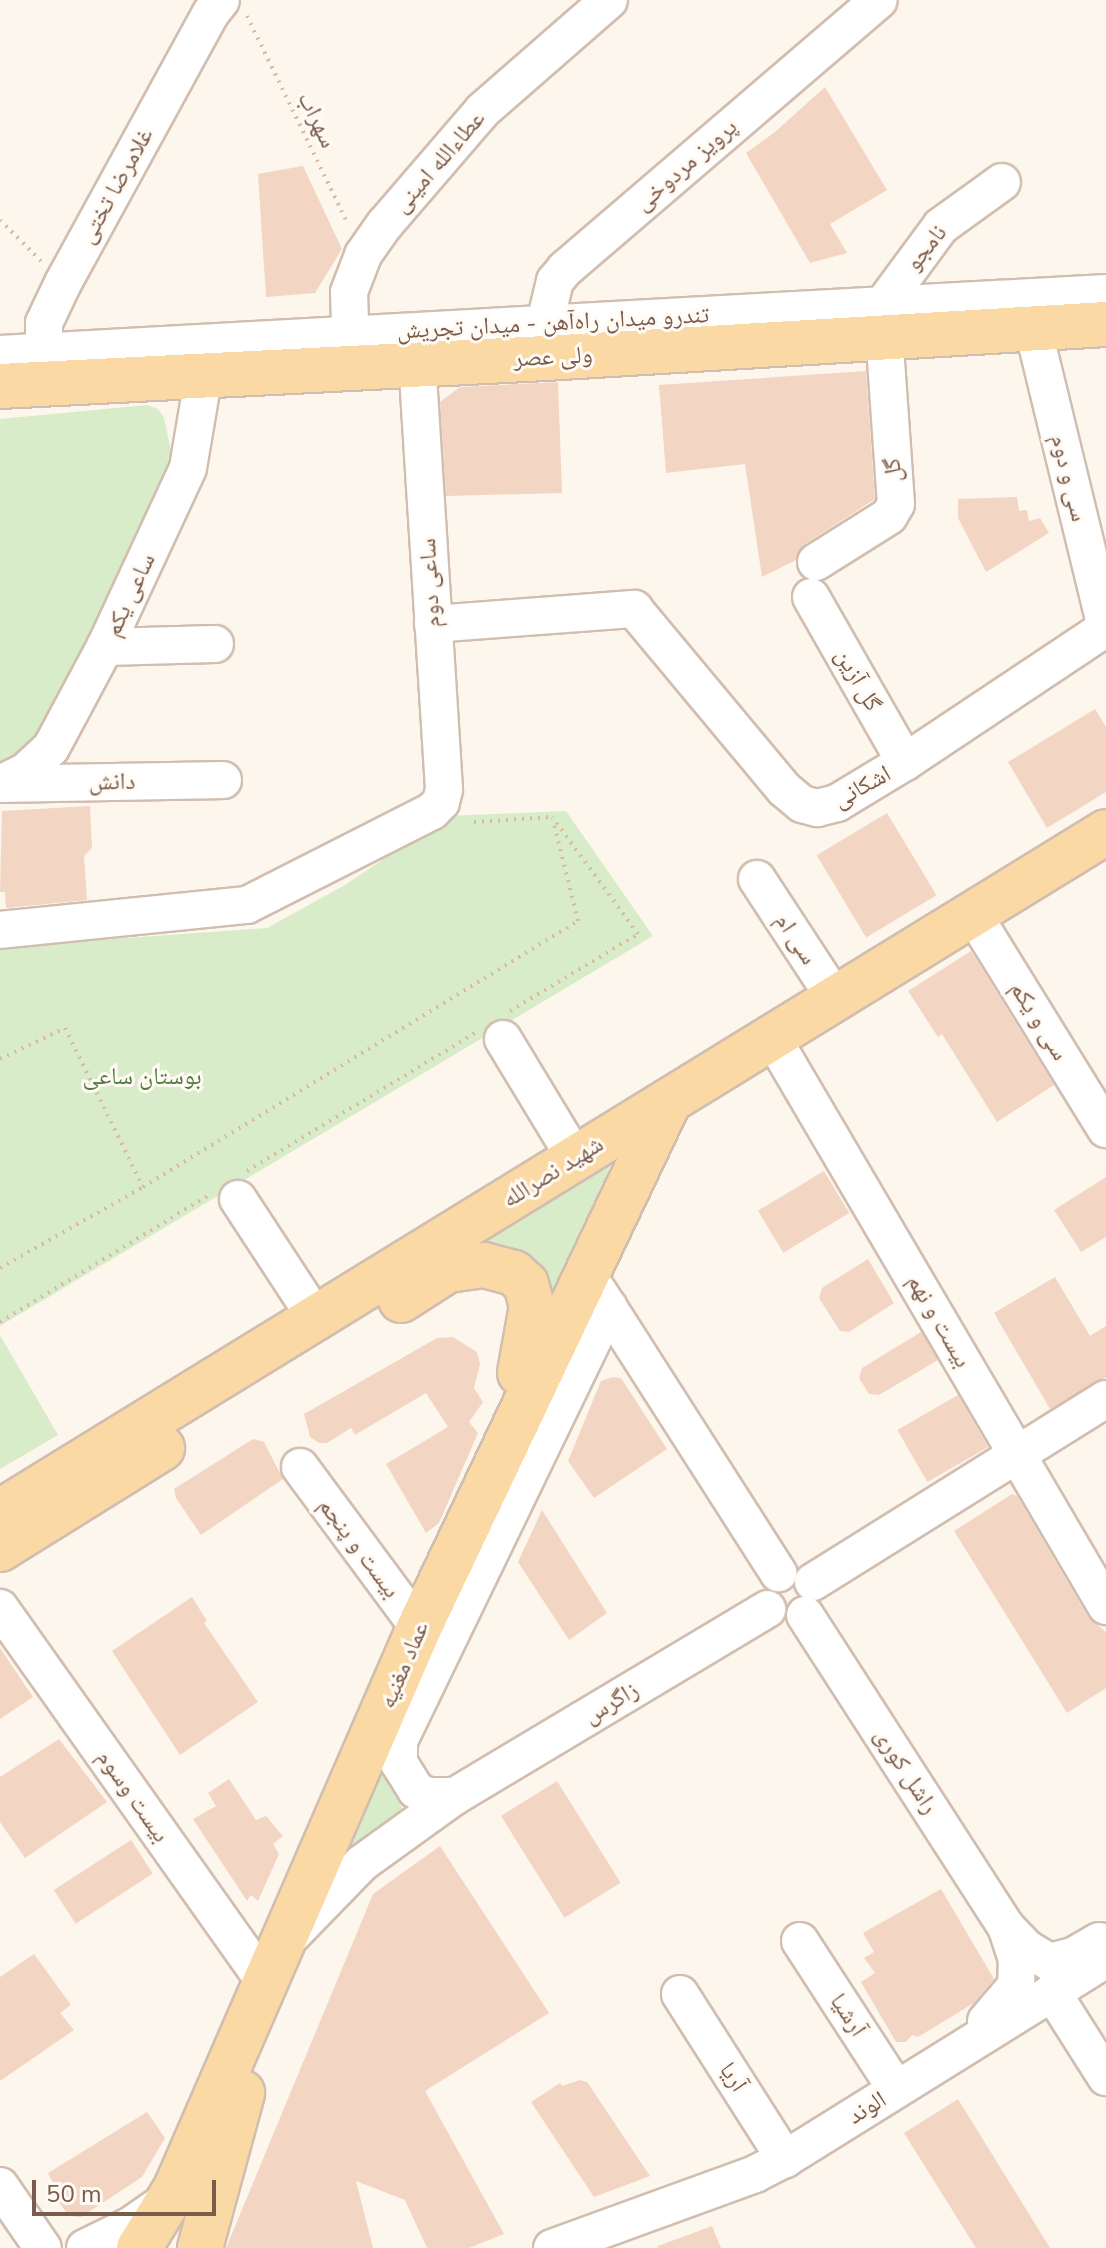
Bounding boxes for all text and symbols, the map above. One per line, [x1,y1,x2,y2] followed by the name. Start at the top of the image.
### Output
[291,87,343,153] street label: سهراب
[387,105,491,219] street label: عطاءالله امینی
[629,113,743,217] street label: پرویز مردوخی
[72,123,160,249] street label: غلامرضا تختی
[899,219,953,277] street label: نامجو
[396,300,710,346] street label: تندرو میدان راه‌آهن - میدان تجریش
[513,341,593,373] street label: ولی عصر
[1044,431,1094,525] street label: سی و دوم
[878,457,908,483] street label: گل
[413,538,447,628] street label: ساعی دوم
[98,549,162,641] street label: ساعی یکم
[829,644,887,716] street label: گل آزین
[828,759,896,815] street label: اشکانی
[88,767,136,797] street label: دانش
[769,908,823,970] street label: سی ام
[1004,976,1074,1066] street label: سی و یکم
[82,1063,202,1091] park label: بوستان ساعی
[497,1130,609,1214] street label: شهید نصرالله
[901,1269,977,1373] street label: بیست و نهم
[312,1492,406,1604] street label: بیست و پنجم
[373,1617,435,1713] street label: عماد مغنیه
[578,1675,644,1731] street label: زاگرس
[868,1723,944,1819] street label: راشل کوری
[91,1744,175,1848] street label: بیست وسوم
[824,1988,872,2042] street label: آرشیا
[713,2057,753,2097] street label: آریا
[842,2085,892,2131] street label: الوند
[36,2164,220,2214] scale bar
[46,2178,102,2210] text: 50 m

